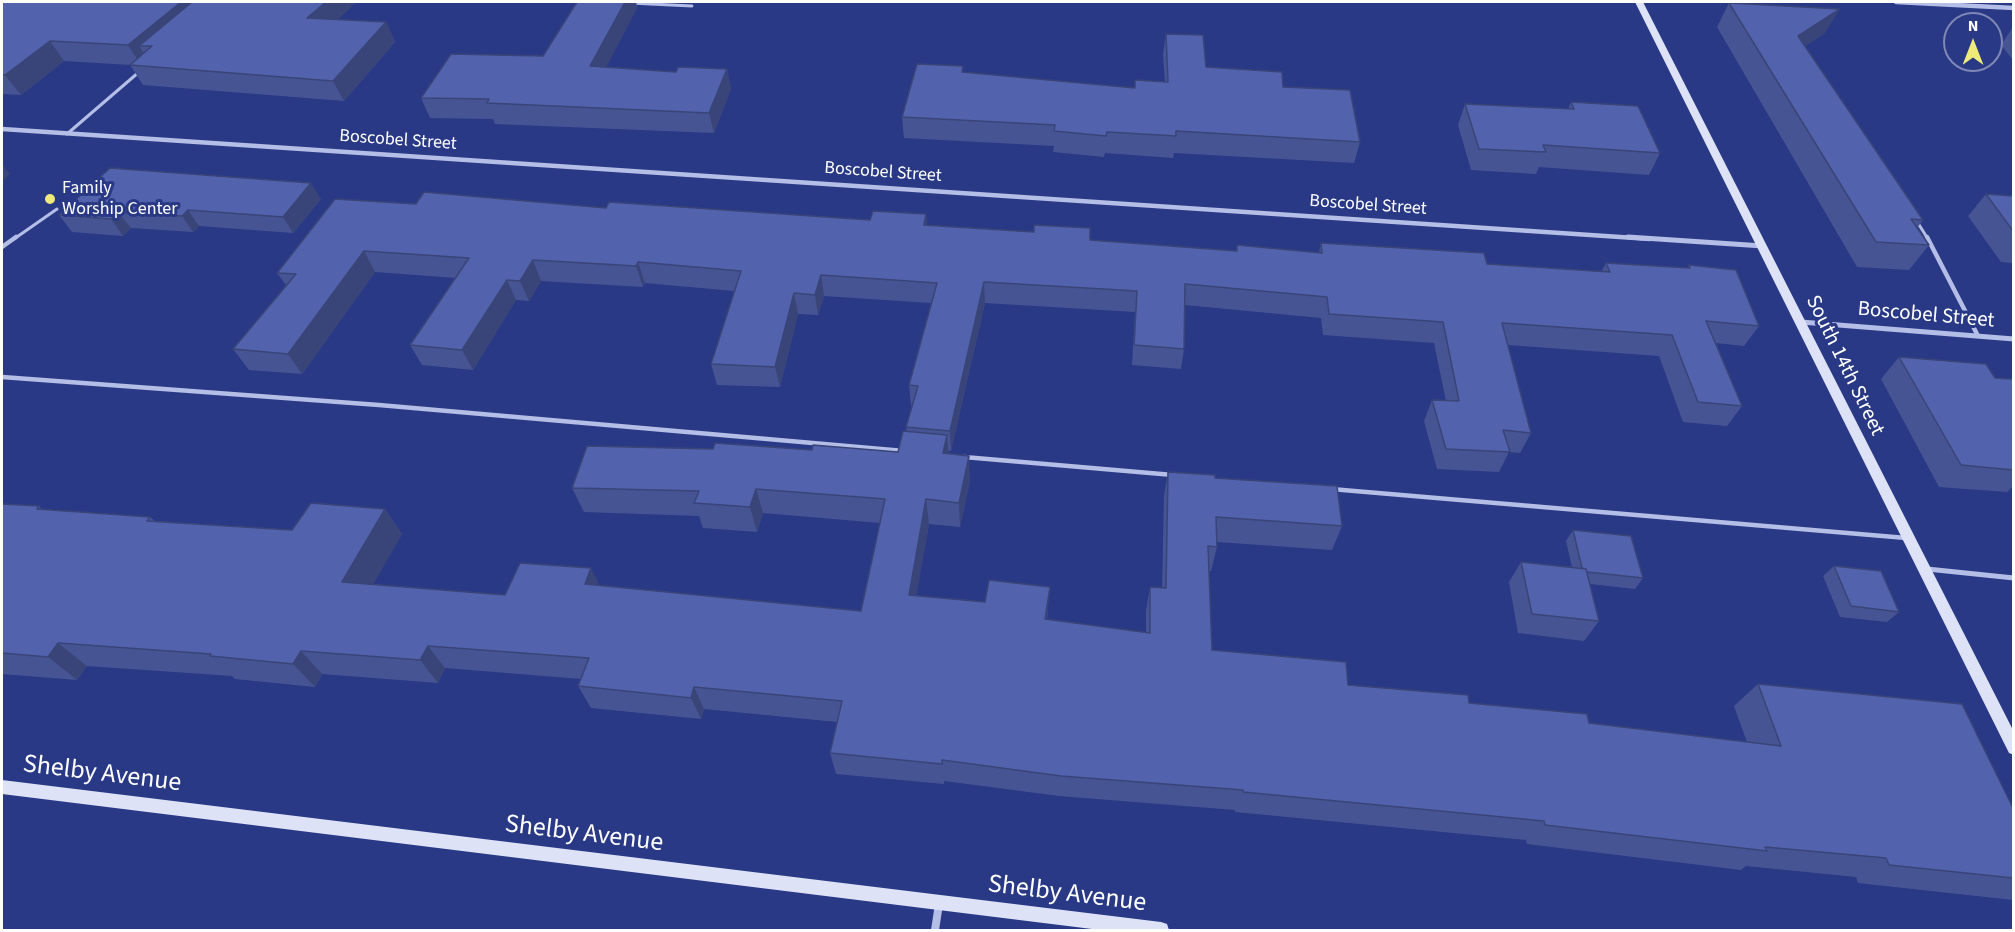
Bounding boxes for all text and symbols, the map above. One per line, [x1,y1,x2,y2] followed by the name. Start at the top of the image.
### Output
[1943,12,2003,72] north arrow
[1968,15,1978,37] text: N
[339,126,457,156] street label: Boscobel Street
[824,158,942,188] street label: Boscobel Street
[62,178,177,220] place label: Family Worship Center
[1309,191,1427,221] street label: Boscobel Street
[43,192,57,206] marker: Family Worship Center
[1799,292,1889,440] street label: South 14th Street
[1857,297,1995,335] street label: Boscobel Street
[21,750,183,800] street label: Shelby Avenue
[503,810,665,860] street label: Shelby Avenue
[986,870,1148,920] street label: Shelby Avenue

